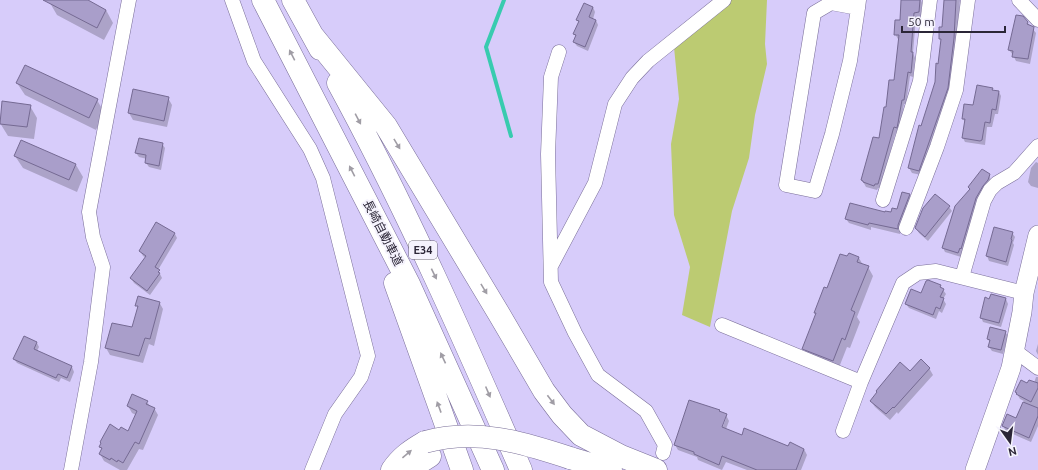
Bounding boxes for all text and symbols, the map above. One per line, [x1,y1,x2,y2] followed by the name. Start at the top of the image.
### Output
[902,8,1005,34] scale bar
[908,15,935,28] text: 50 m
[289,49,295,61] one-way arrow
[355,114,361,125] one-way arrow
[393,138,400,150] one-way arrow
[348,165,355,177] one-way arrow
[361,198,406,268] street label: 長崎自動車道
[409,241,437,259] road number: E34
[431,268,437,279] one-way arrow
[480,284,488,294] one-way arrow
[440,352,446,363] one-way arrow
[485,387,491,399] one-way arrow
[547,395,555,406] one-way arrow
[436,401,442,413] one-way arrow
[990,422,1030,462] north arrow
[1007,445,1018,459] text: N
[401,449,412,458] one-way arrow

